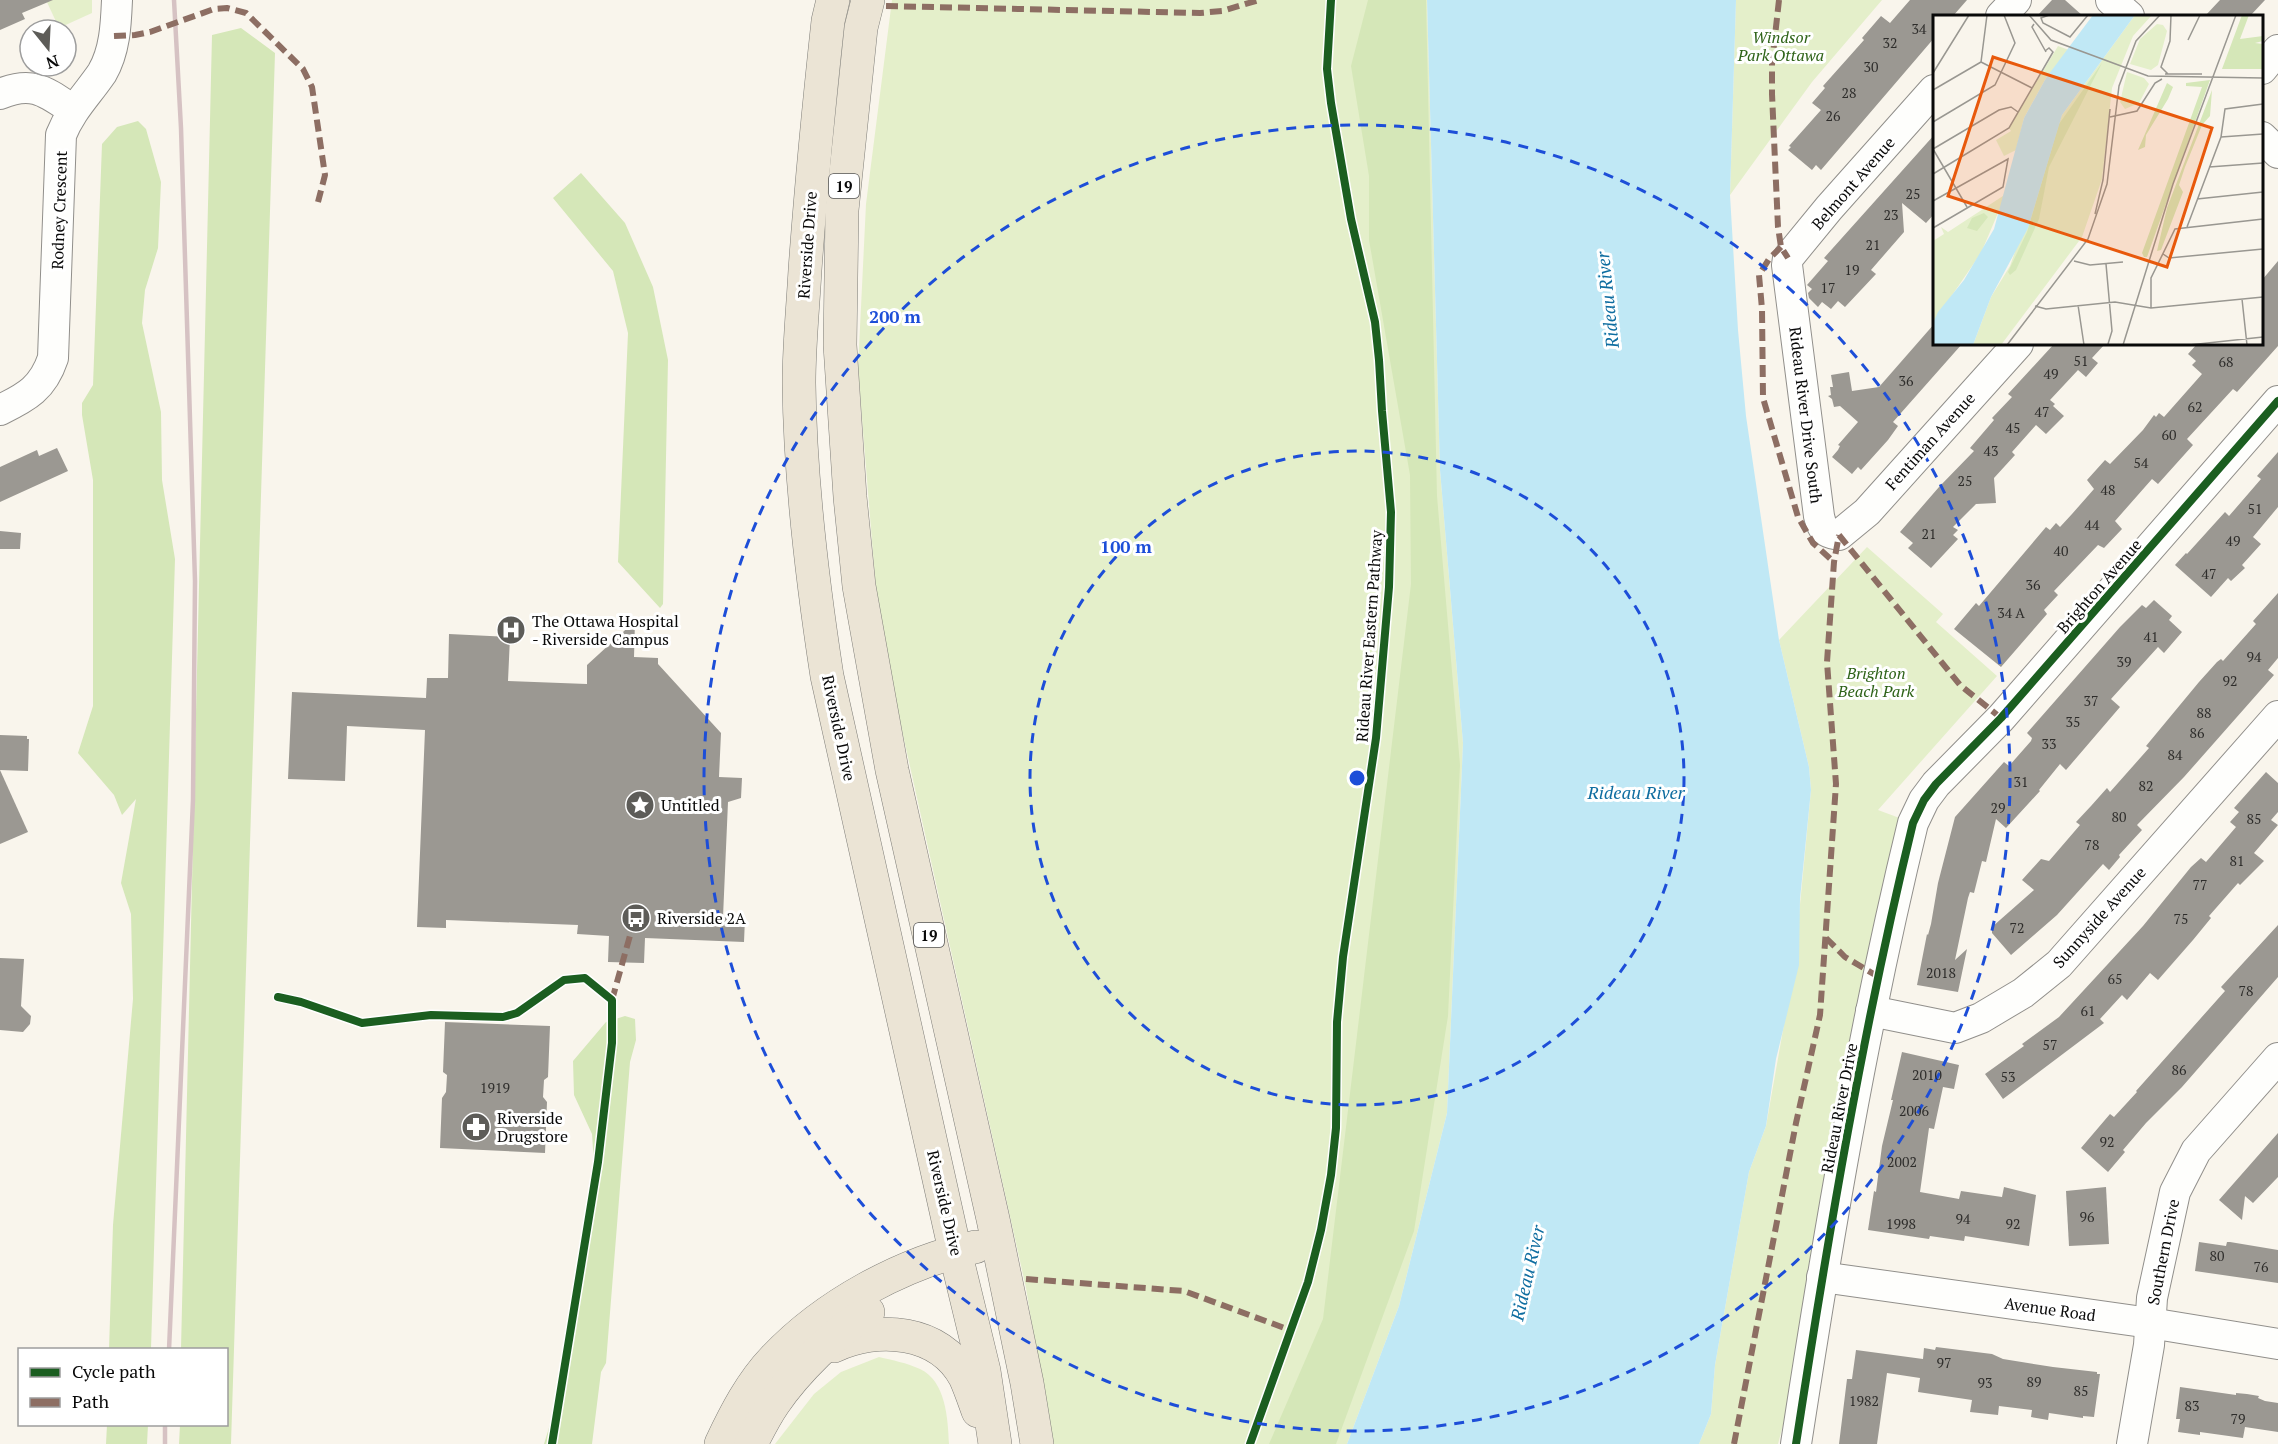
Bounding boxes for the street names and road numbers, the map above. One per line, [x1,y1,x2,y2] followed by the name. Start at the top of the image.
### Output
[1806,132,1900,234] street label: Belmont Avenue
[46,150,72,270] street label: Rodney Crescent
[829,174,859,198] road number: 19
[792,190,822,300] street label: Riverside Drive
[1784,325,1828,505] street label: Rideau River Drive South
[1880,387,1980,495] street label: Fentiman Avenue
[1351,528,1387,743] street label: Rideau River Eastern Pathway
[2052,534,2146,638] street label: Brighton Avenue
[817,673,861,783] street label: Riverside Drive
[2047,862,2151,972] street label: Sunnyside Avenue
[914,923,944,947] road number: 19
[1816,1041,1862,1175] street label: Rideau River Drive
[922,1148,968,1258] street label: Riverside Drive
[2142,1197,2184,1307] street label: Southern Drive
[2003,1292,2097,1326] street label: Avenue Road

